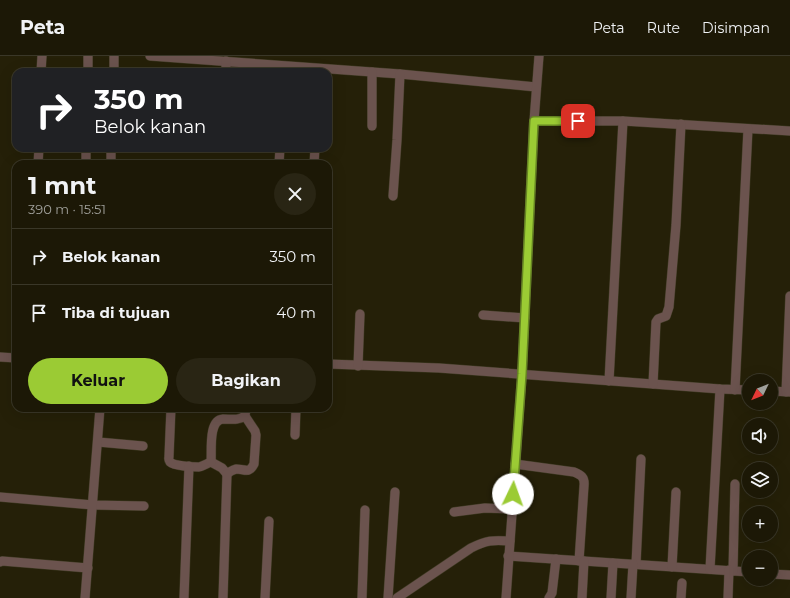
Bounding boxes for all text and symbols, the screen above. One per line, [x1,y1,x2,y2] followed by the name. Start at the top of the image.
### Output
[20,16,65,39] text: Peta
[593,19,625,37] text: Peta
[647,19,680,37] text: Rute
[702,19,770,37] text: Disimpan
[94,82,183,116] text: 350 m
[28,84,80,136] icon: right
[561,104,595,138] pin
[567,110,589,132] icon: arrive
[94,116,206,138] text: Belok kanan
[28,171,96,200] text: 1 mnt
[274,173,316,215] button: close
[28,201,106,217] text: 390 m · 15:51
[28,246,50,268] icon: right
[62,247,160,266] text: Belok kanan
[269,247,316,266] text: 350 m
[28,302,50,324] icon: arrive
[62,303,170,322] text: Tiba di tujuan
[276,303,316,322] text: 40 m
[28,358,168,404] button: Keluar
[176,358,316,404] button: Bagikan
[742,374,778,410] north arrow
[742,374,778,586] map controls
[742,418,778,454] button: sound
[742,462,778,498] button: layers
[492,473,534,515] position arrow
[742,506,778,542] button: +
[742,550,778,586] button: −

